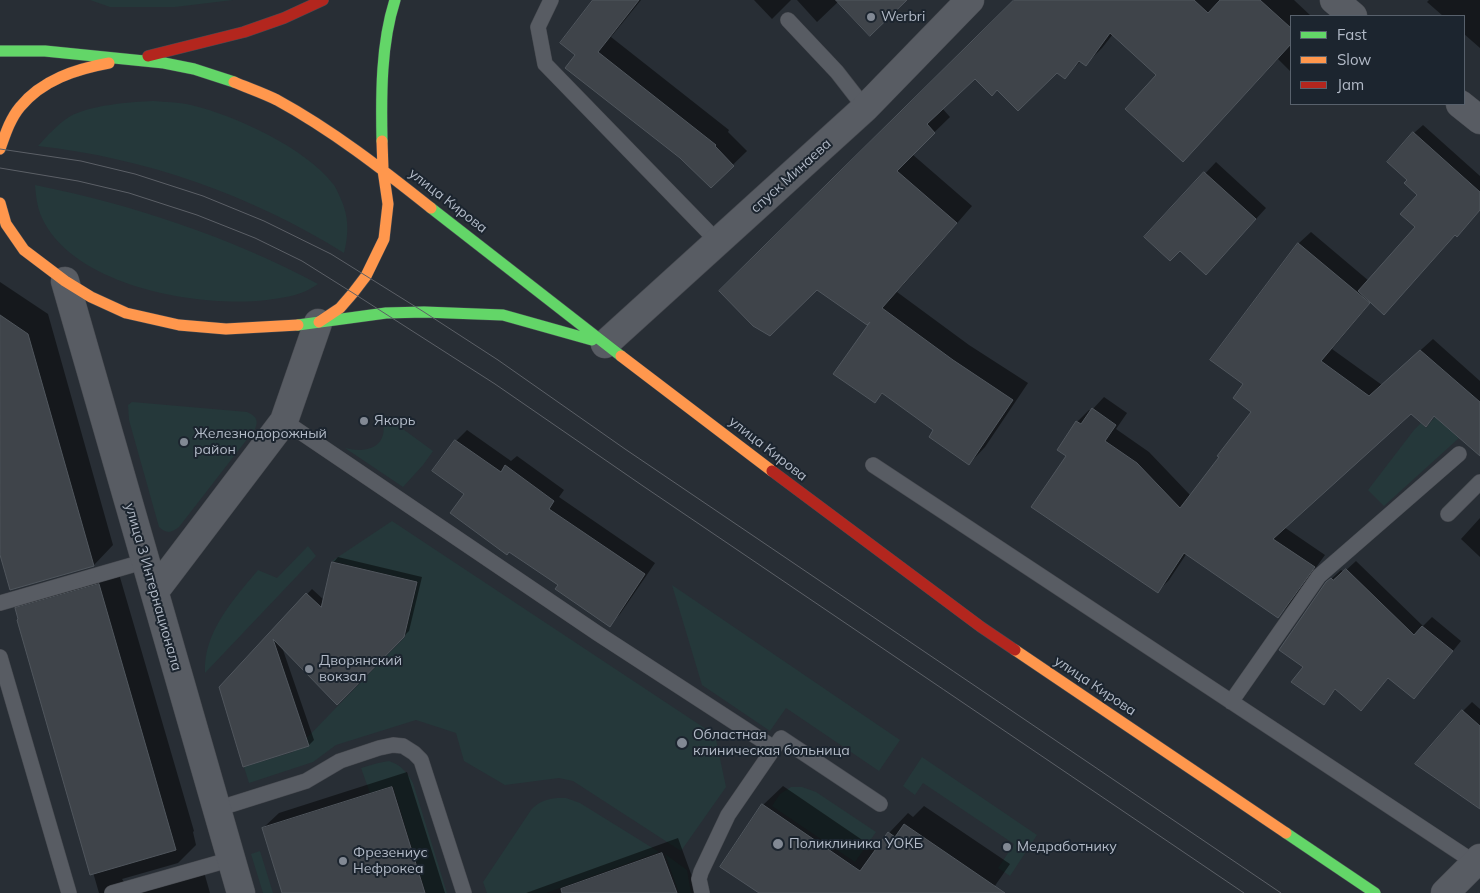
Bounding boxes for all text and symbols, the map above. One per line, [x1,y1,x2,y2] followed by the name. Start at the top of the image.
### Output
[881,9,925,25] place label: Werbri
[865,11,877,23] marker: Werbri
[1290,15,1465,105] legend
[1337,25,1367,44] text: Fast
[1337,50,1371,69] text: Slow
[1337,75,1364,94] text: Jam
[747,135,835,217] street label: спуск Минаева
[405,165,491,237] street label: улица Кирова
[374,413,416,429] place label: Якорь
[725,413,811,485] street label: улица Кирова
[358,415,370,427] marker: Якорь
[194,426,327,458] place label: Железнодорожный район
[178,436,190,448] marker: Железнодорожный район
[121,501,185,673] street label: улица 3 Интернационала
[1051,652,1139,720] street label: улица Кирова
[319,653,402,686] place label: Дворянский вокзал
[303,663,315,675] marker: Дворянский вокзал
[693,727,850,760] place label: Областная клиническая больница
[675,736,689,750] marker: Областная клиническая больница
[789,836,923,852] place label: Поликлиника УОКБ
[771,837,785,851] marker: Поликлиника УОКБ
[1017,839,1117,855] place label: Медработнику
[1001,841,1013,853] marker: Медработнику
[353,845,428,878] place label: Фрезениус Нефрокеа
[337,855,349,867] marker: Фрезениус Нефрокеа

